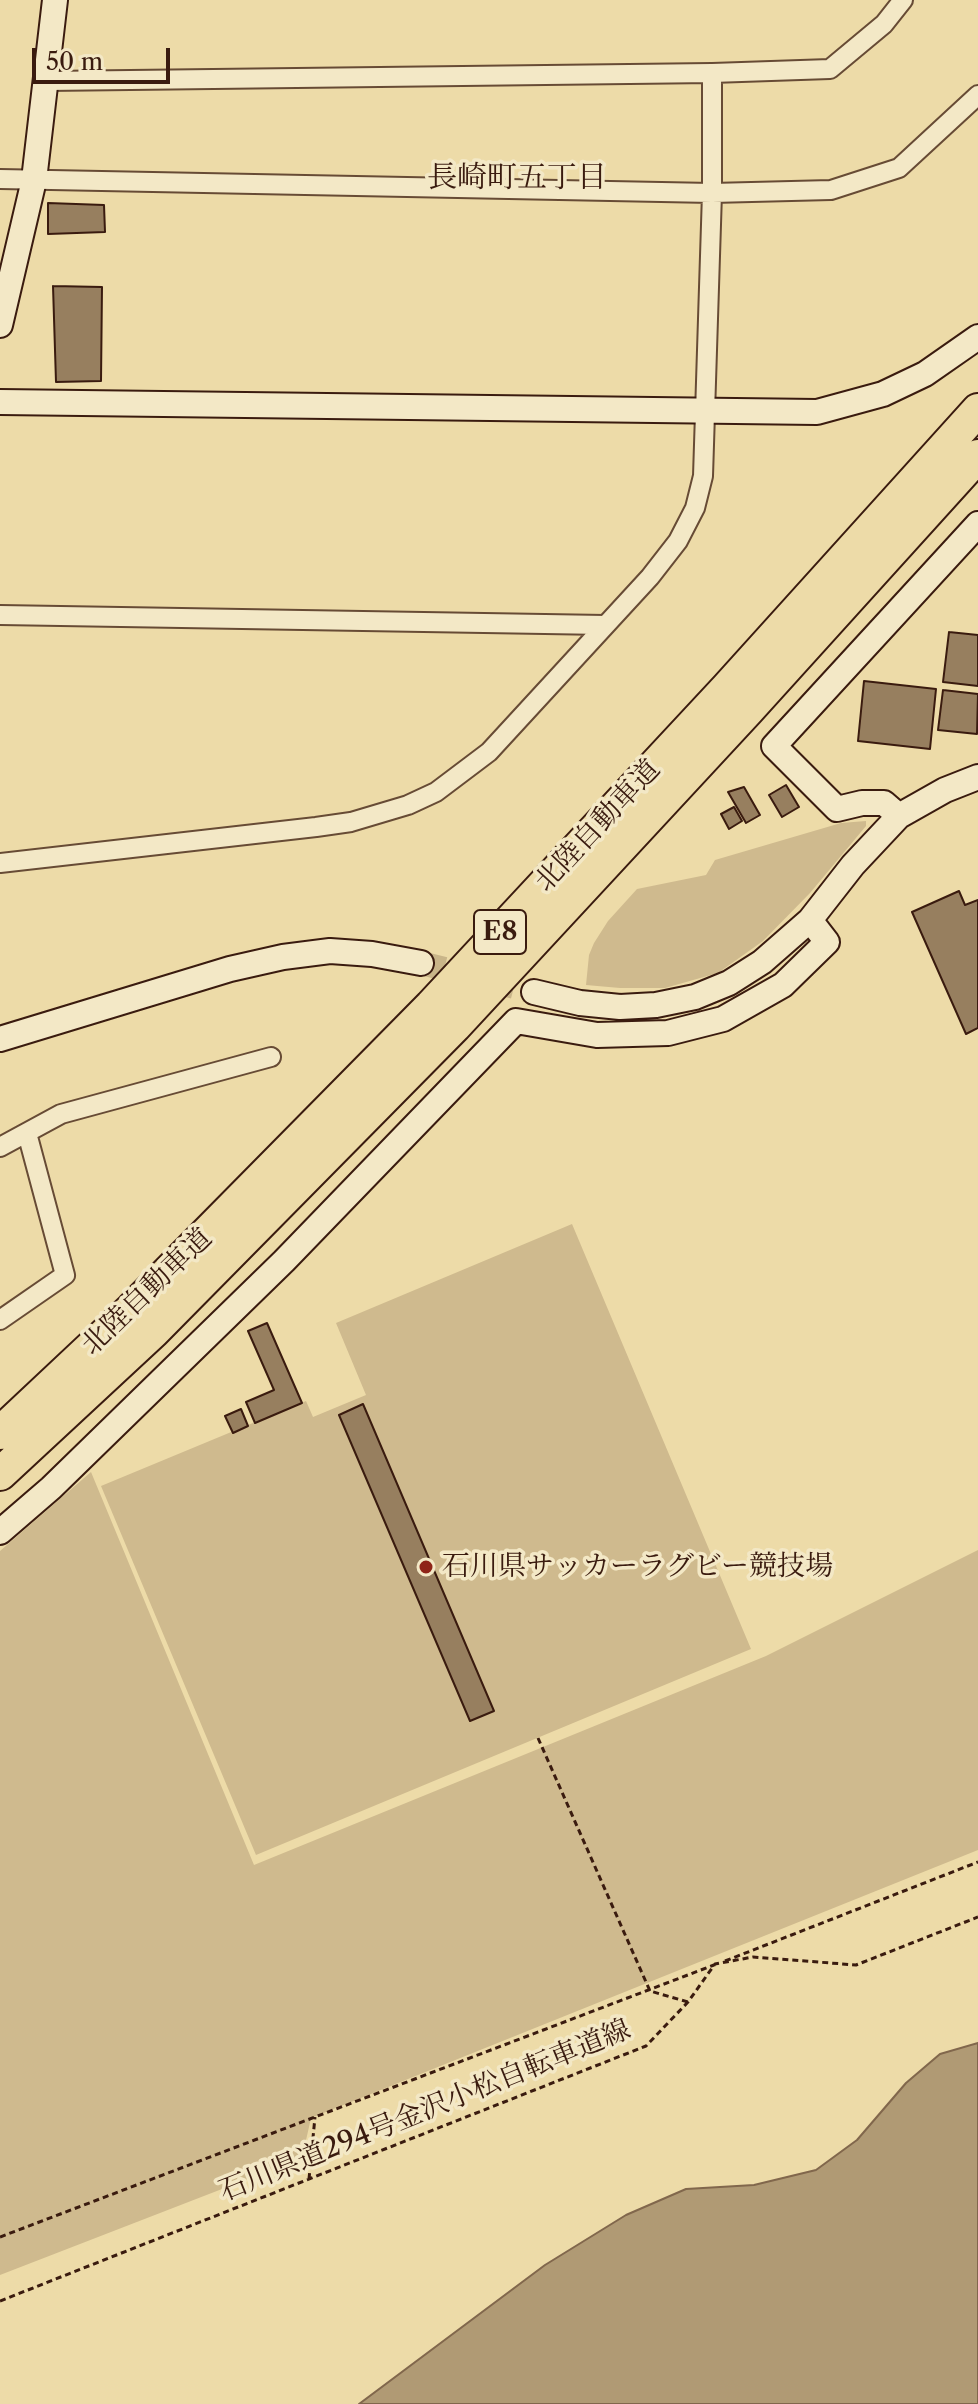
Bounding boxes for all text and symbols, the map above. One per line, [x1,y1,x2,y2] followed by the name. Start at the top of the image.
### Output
[36,32,174,82] scale bar
[46,47,103,76] text: 50 m
[427,160,607,196] district label: 長崎町五丁目
[528,753,668,899] street label: 北陸自動車道
[474,910,526,954] road number: E8
[75,1222,219,1362] street label: 北陸自動車道
[442,1550,833,1584] place label: 石川県サッカーラグビー競技場
[417,1558,435,1576] marker: 石川県サッカーラグビー競技場
[214,2013,636,2209] street label: 石川県道294号金沢小松自転車道線

